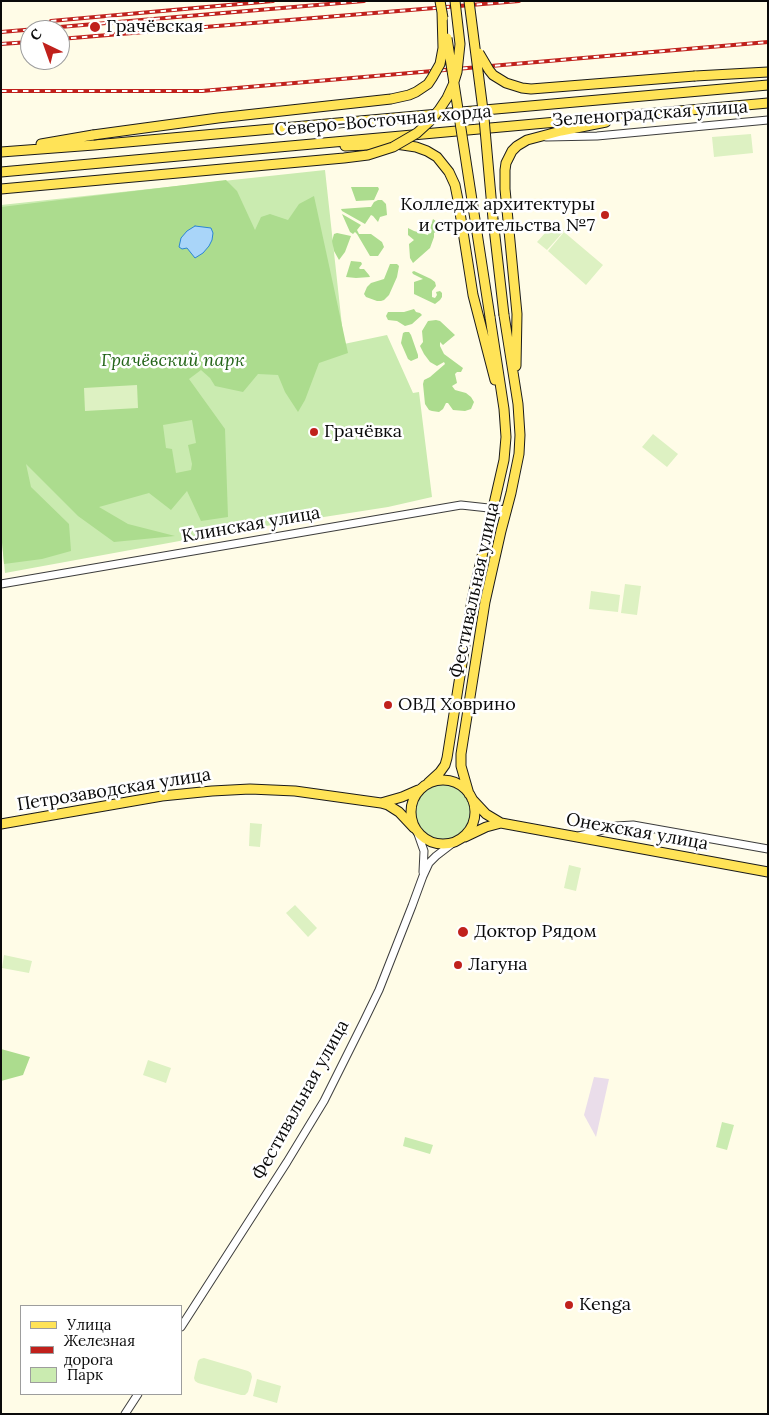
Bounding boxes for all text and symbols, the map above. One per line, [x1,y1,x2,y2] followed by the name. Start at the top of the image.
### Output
[106,16,203,38] place label: Грачёвская
[20,20,70,70] north arrow
[88,20,102,34] marker: Грачёвская
[26,25,45,45] text: С
[551,96,749,132] street label: Зеленоградская улица
[274,101,492,141] street label: Северо-Восточная хорда
[400,194,595,236] place label: Колледж архитектуры и строительства №7
[599,209,611,221] marker: Колледж архитектуры и строительства №7
[101,350,245,372] park label: Грачёвский парк
[324,421,402,443] place label: Грачёвка
[308,426,320,438] marker: Грачёвка
[446,500,504,680] street label: Фестивальная улица
[180,502,322,548] street label: Клинская улица
[398,694,516,716] place label: ОВД Ховрино
[382,699,394,711] marker: ОВД Ховрино
[15,764,213,816] street label: Петрозаводская улица
[564,809,710,855] street label: Онежская улица
[474,921,597,943] place label: Доктор Рядом
[456,925,470,939] marker: Доктор Рядом
[468,954,528,976] place label: Лагуна
[452,959,464,971] marker: Лагуна
[248,1016,354,1184] street label: Фестивальная улица
[579,1294,631,1316] place label: Kenga
[563,1299,575,1311] marker: Kenga
[20,1305,182,1395] legend
[67,1315,111,1334] text: Улица
[64,1331,135,1369] text: Железная дорога
[67,1365,103,1384] text: Парк

